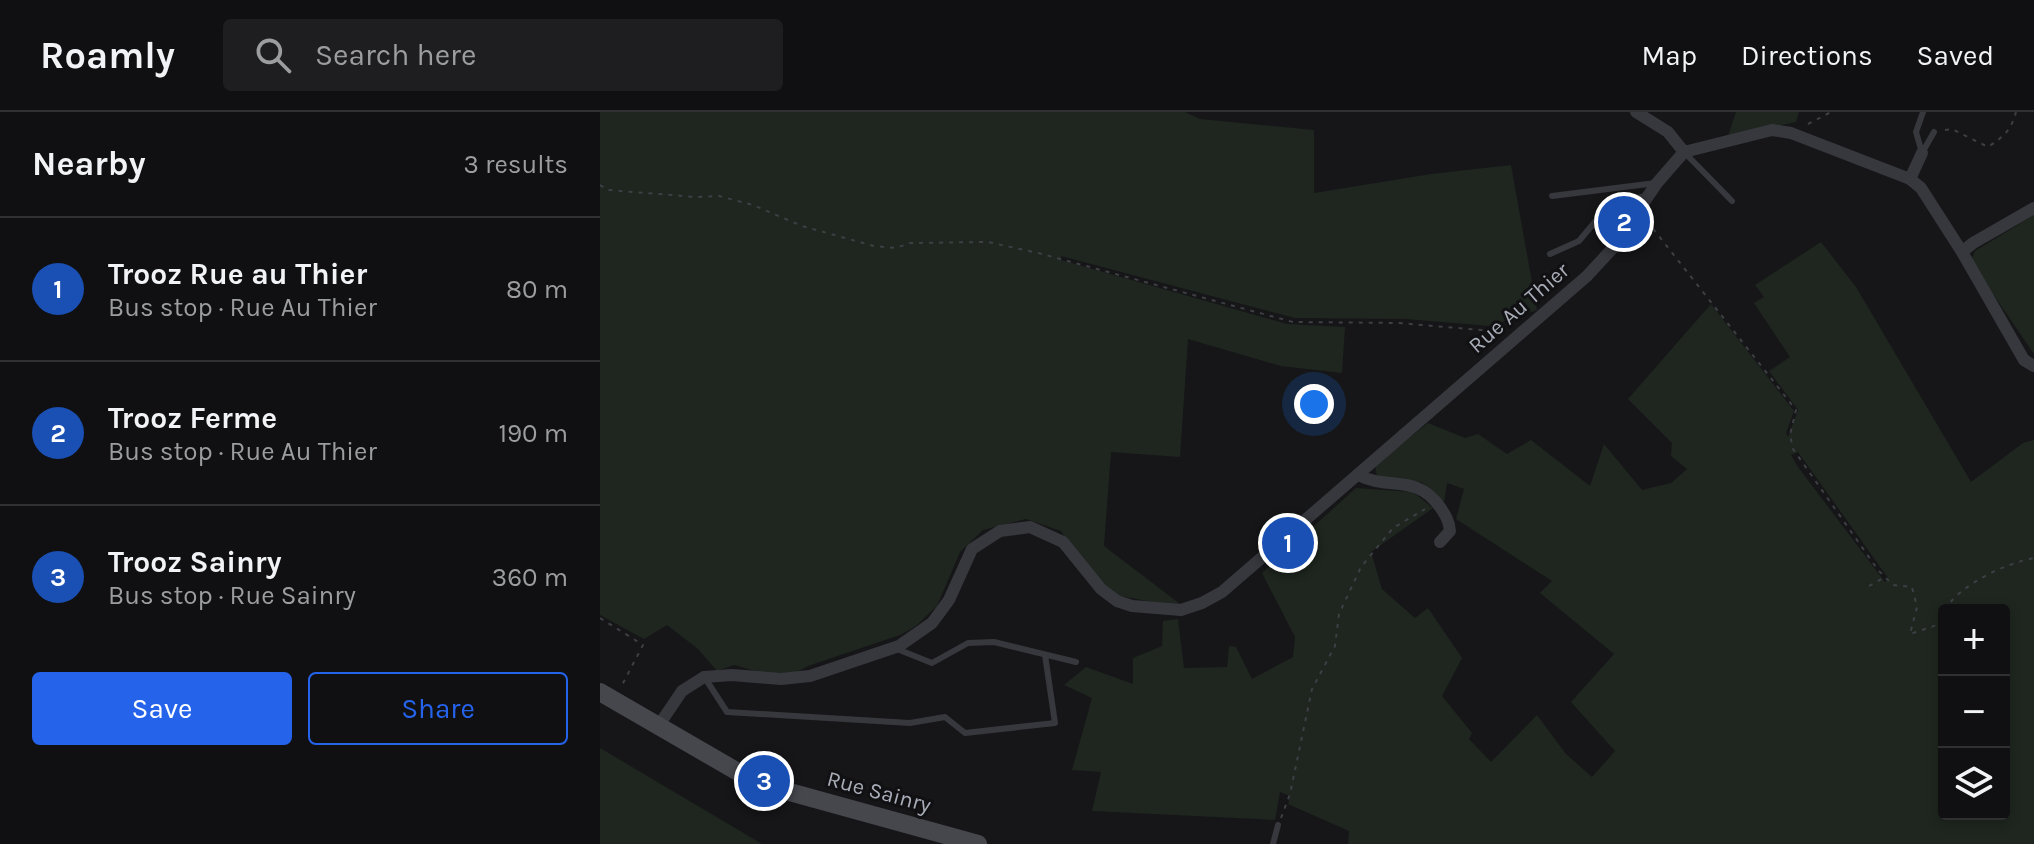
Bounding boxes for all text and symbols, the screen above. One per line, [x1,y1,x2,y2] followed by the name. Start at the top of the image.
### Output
[223,19,783,91] search box
[40,33,175,78] text: Roamly
[251,33,295,77] icon: search
[315,37,476,73] text: Search here
[1642,39,1697,72] text: Map
[1741,39,1873,72] text: Directions
[1917,39,1994,72] text: Saved
[32,144,146,184] text: Nearby
[464,149,568,180] text: 3 results
[1598,192,1650,252] pin: 2
[108,256,367,292] text: Trooz Rue au Thier
[1463,257,1575,359] street label: Rue Au Thier
[53,274,63,305] text: 1
[506,274,568,305] text: 80 m
[108,292,377,323] text: Bus stop · Rue Au Thier
[1294,384,1334,424] your location
[108,400,277,436] text: Trooz Ferme
[50,418,66,449] text: 2
[498,418,568,449] text: 190 m
[108,436,377,467] text: Bus stop · Rue Au Thier
[1262,513,1314,573] pin: 1
[108,544,282,580] text: Trooz Sainry
[50,562,66,593] text: 3
[492,562,568,593] text: 360 m
[108,580,356,611] text: Bus stop · Rue Sainry
[1938,604,2010,820] map controls
[1938,604,2010,676] button: +
[32,672,292,745] button: Save
[308,672,568,745] button: Share
[1938,676,2010,748] button: −
[1938,748,2010,820] button: layers
[738,751,790,811] pin: 3
[824,766,934,818] street label: Rue Sainry

